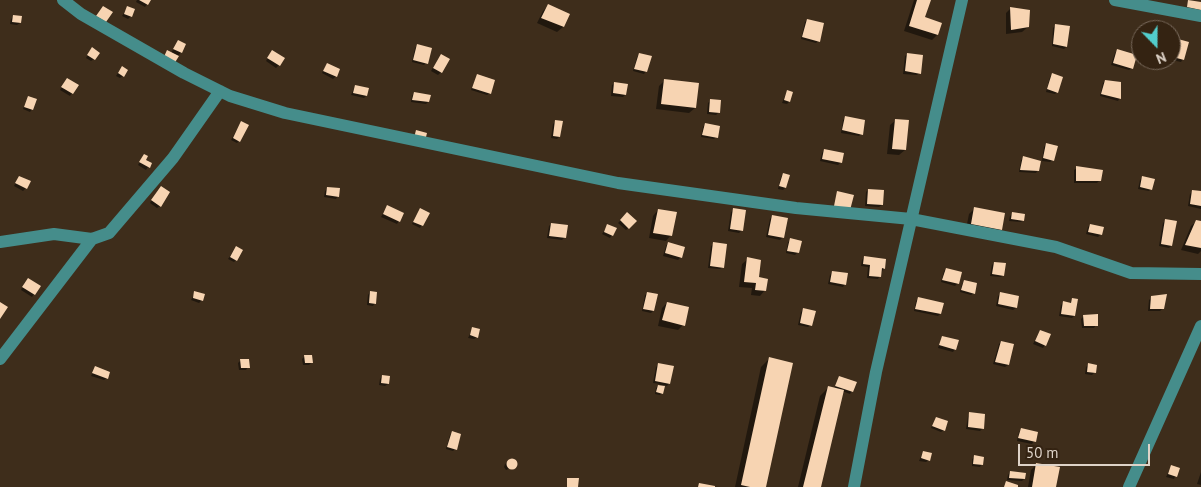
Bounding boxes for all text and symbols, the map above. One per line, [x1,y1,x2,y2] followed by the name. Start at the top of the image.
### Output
[1131,20,1181,70] north arrow
[1154,48,1169,68] text: N
[1021,434,1154,466] scale bar
[1026,443,1059,462] text: 50 m

